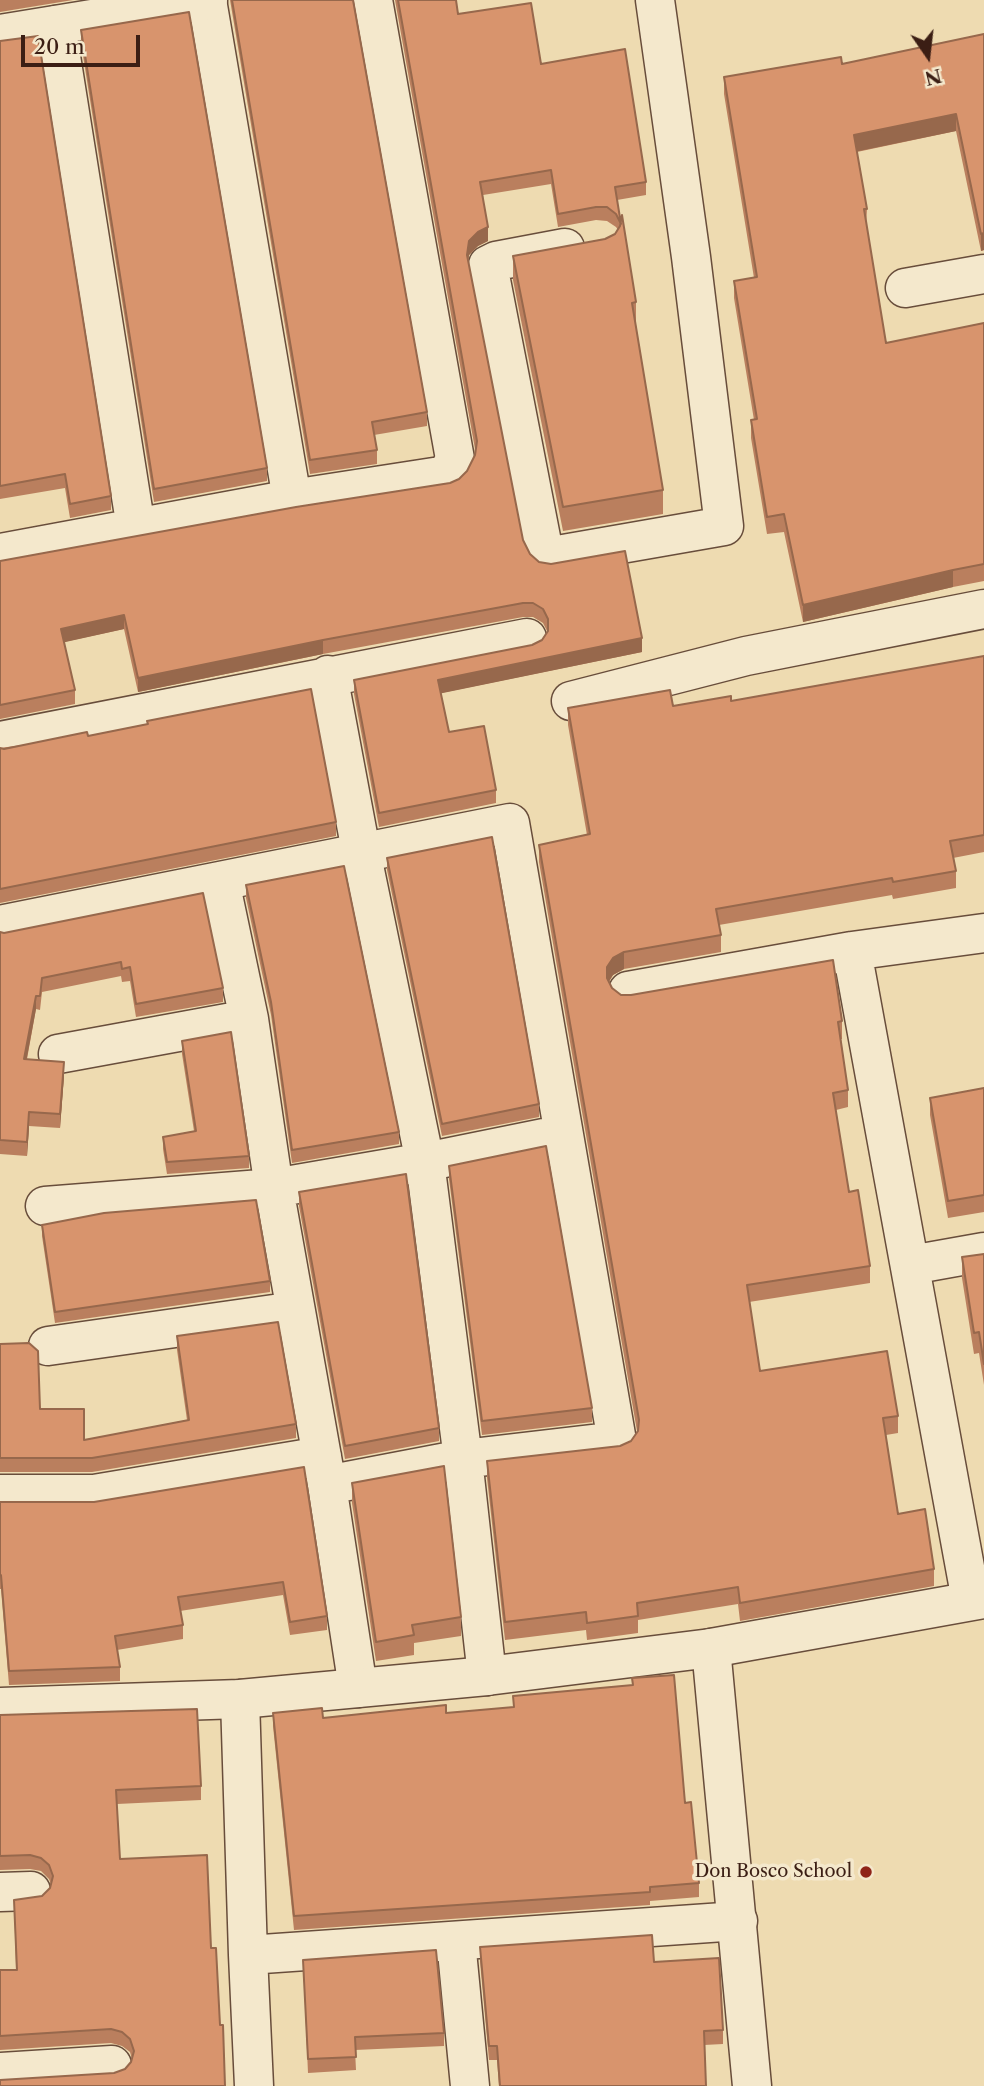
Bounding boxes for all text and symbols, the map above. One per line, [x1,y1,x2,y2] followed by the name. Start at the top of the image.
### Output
[24,21,144,65] scale bar
[893,21,963,91] north arrow
[34,34,85,59] text: 20 m
[922,64,944,90] text: N
[695,1861,852,1883] place label: Don Bosco School
[858,1864,874,1880] marker: Don Bosco School

